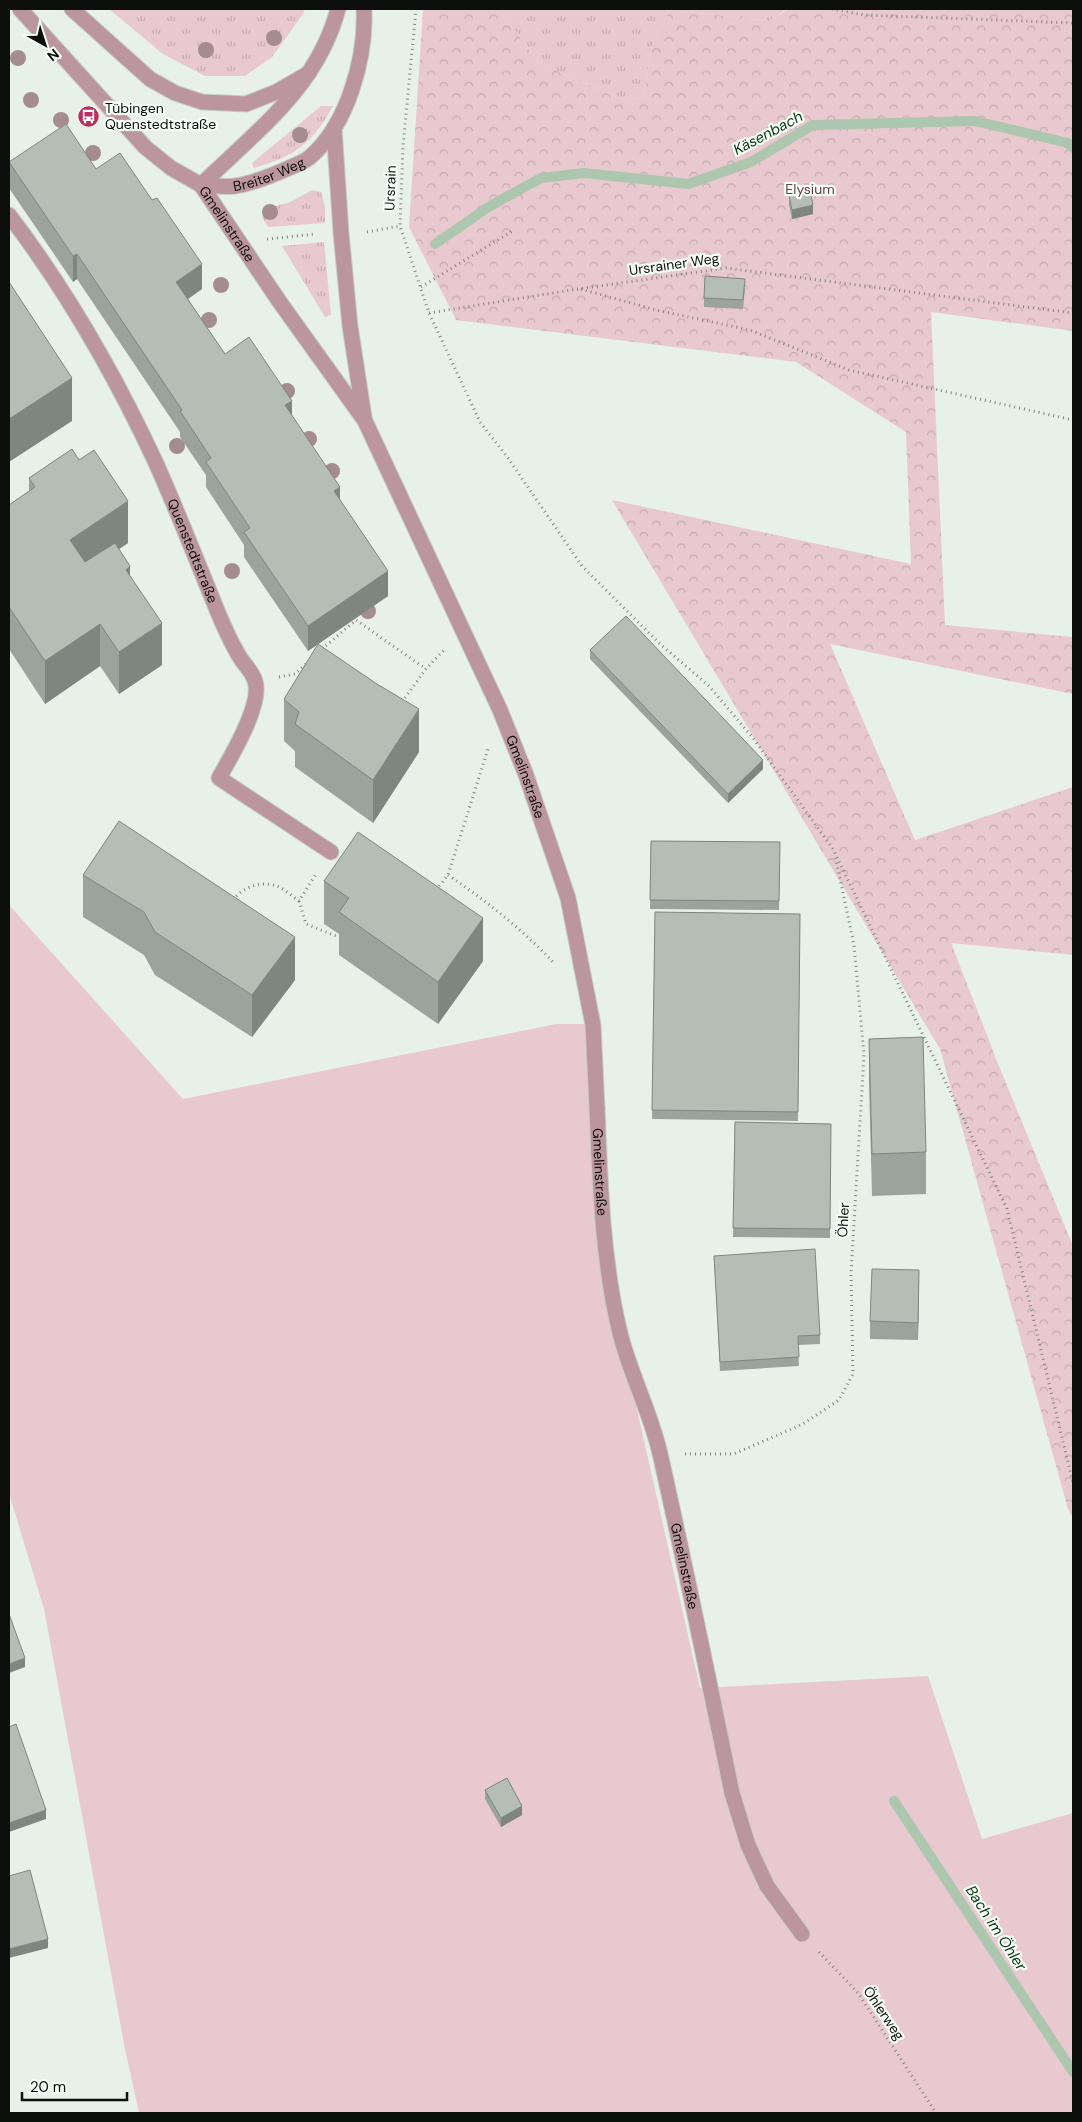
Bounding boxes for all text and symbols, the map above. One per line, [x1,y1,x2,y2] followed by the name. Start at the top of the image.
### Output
[20,20,70,70] north arrow
[44,45,63,65] text: N
[105,99,216,133] place label: Tübingen Quenstedtstraße
[77,104,101,128] bus stop icon: Tübingen Quenstedtstraße
[730,106,807,160] water label: Käsenbach
[232,153,308,195] street label: Breiter Weg
[380,165,400,211] street label: Ursrain
[785,180,835,198] park label: Elysium
[195,183,259,265] street label: Gmelinstraße
[628,249,720,279] street label: Ursrainer Weg
[163,496,222,606] street label: Quenstedtstraße
[502,732,549,821] street label: Gmelinstraße
[589,1128,611,1216] street label: Gmelinstraße
[833,1202,853,1238] street label: Öhler
[667,1521,703,1611] street label: Gmelinstraße
[961,1882,1031,1975] water label: Bach im Öhler
[859,1983,909,2044] street label: Öhlerweg
[22,2070,128,2102] scale bar
[30,2077,66,2097] text: 20 m

